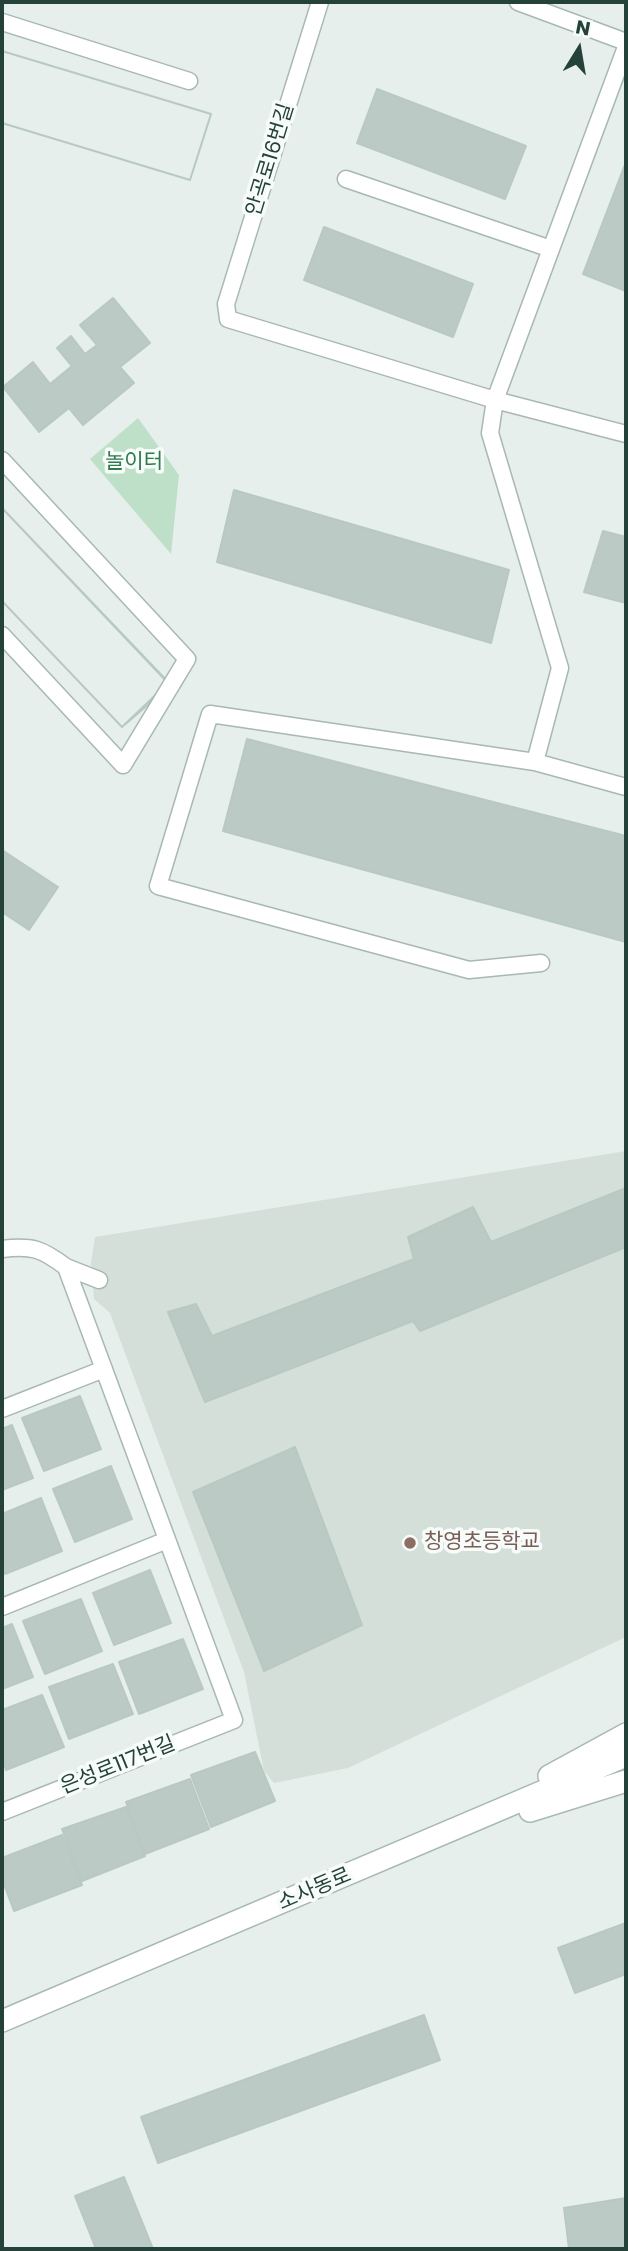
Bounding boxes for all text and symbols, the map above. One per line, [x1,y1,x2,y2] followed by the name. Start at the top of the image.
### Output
[574,13,593,43] text: N
[544,14,614,84] north arrow
[242,101,300,219] street label: 안곡로16번길
[105,450,163,476] park label: 놀이터
[424,1530,540,1556] place label: 창영초등학교
[402,1535,418,1551] marker: 창영초등학교
[57,1732,179,1800] street label: 은성로117번길
[275,1863,355,1917] street label: 소사동로

